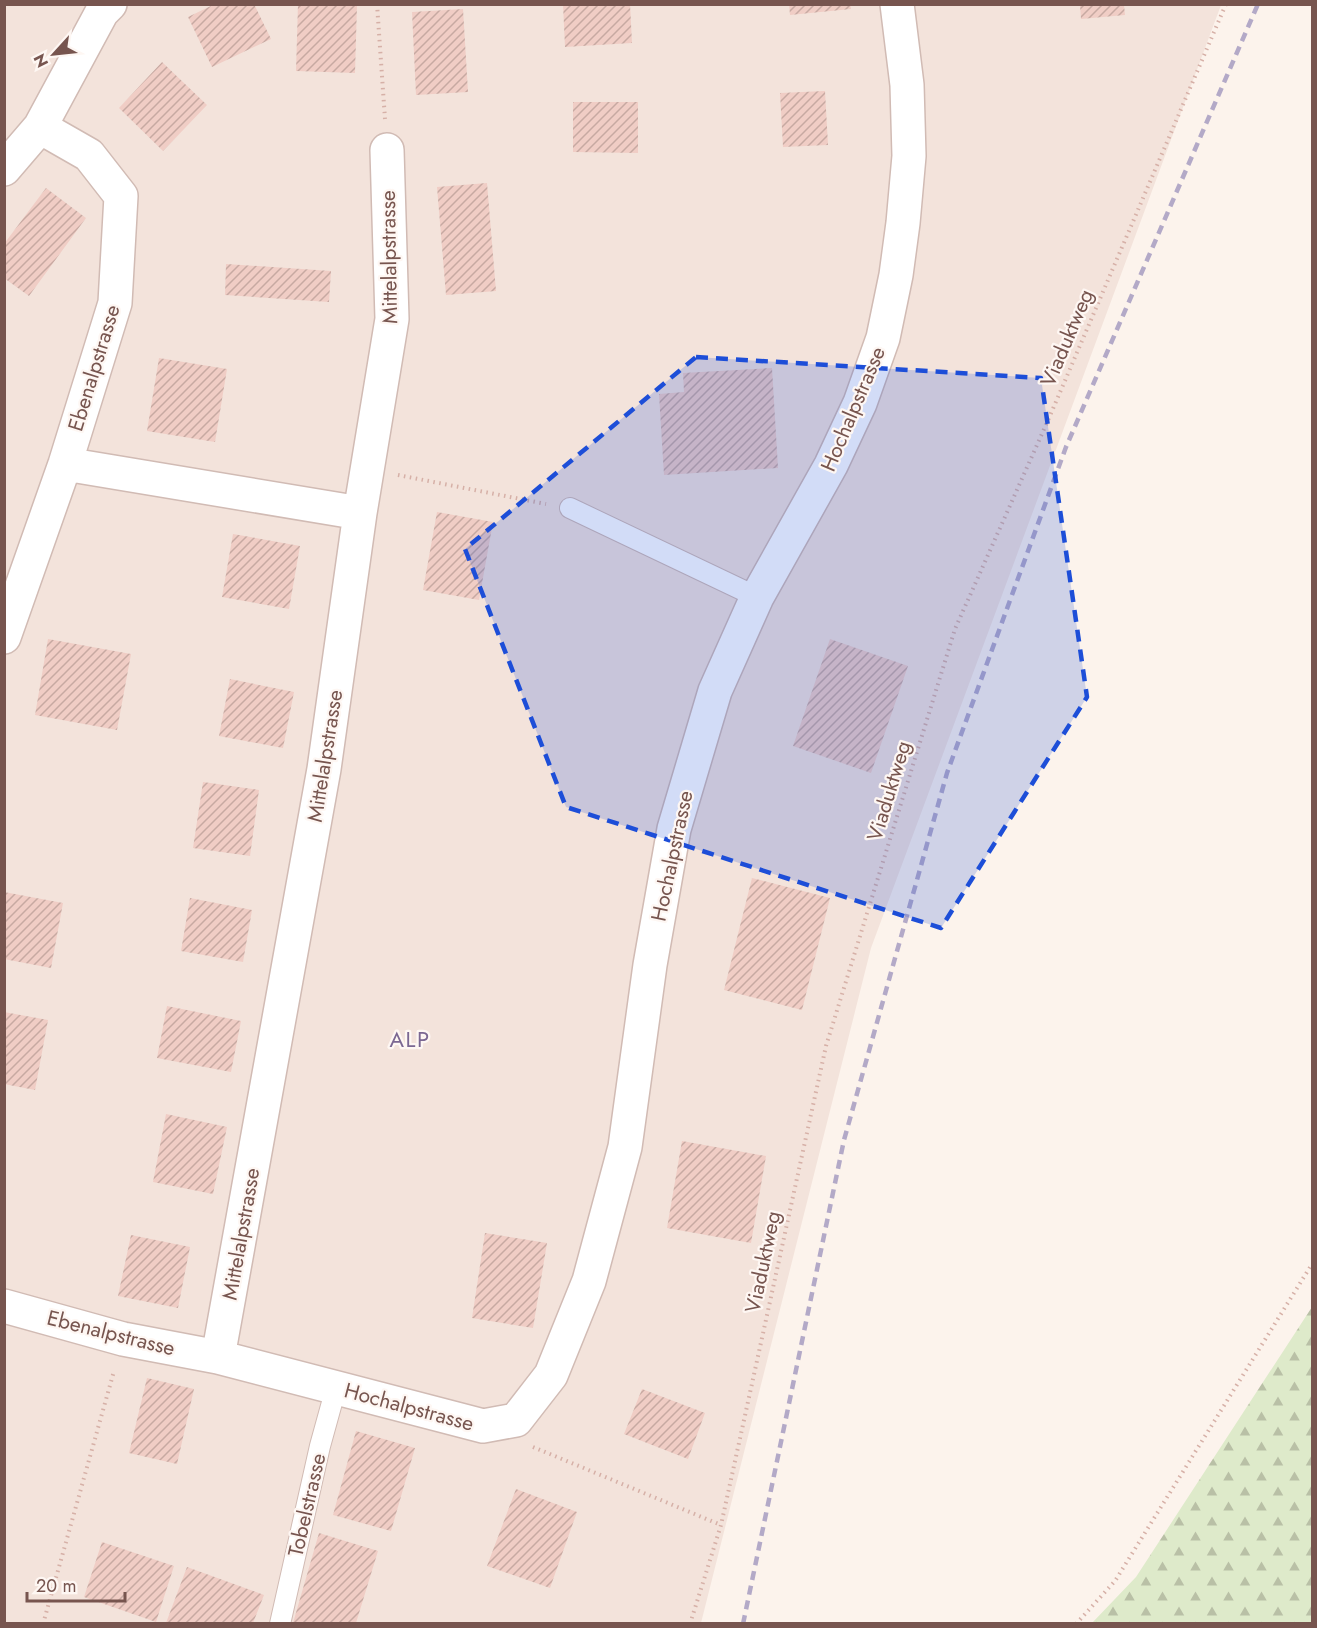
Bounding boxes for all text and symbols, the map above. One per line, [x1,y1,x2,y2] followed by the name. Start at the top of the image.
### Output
[24,24,84,84] north arrow
[28,50,54,71] text: N
[373,190,405,324] street label: Mittelalpstrasse
[1033,285,1101,391] street label: Viaduktweg
[61,301,128,435] street label: Ebenalpstrasse
[813,342,893,476] street label: Hochalpstrasse
[300,687,350,824] street label: Mittelalpstrasse
[860,737,918,845] street label: Viaduktweg
[644,788,701,924] street label: Hochalpstrasse
[390,1023,430,1055] district label: ALP
[215,1165,267,1302] street label: Mittelalpstrasse
[738,1208,788,1316] street label: Viaduktweg
[44,1303,178,1363] street label: Ebenalpstrasse
[341,1375,477,1439] street label: Hochalpstrasse
[281,1450,333,1560] street label: Tobelstrasse
[27,1565,124,1603] scale bar
[36,1573,76,1599] text: 20 m

